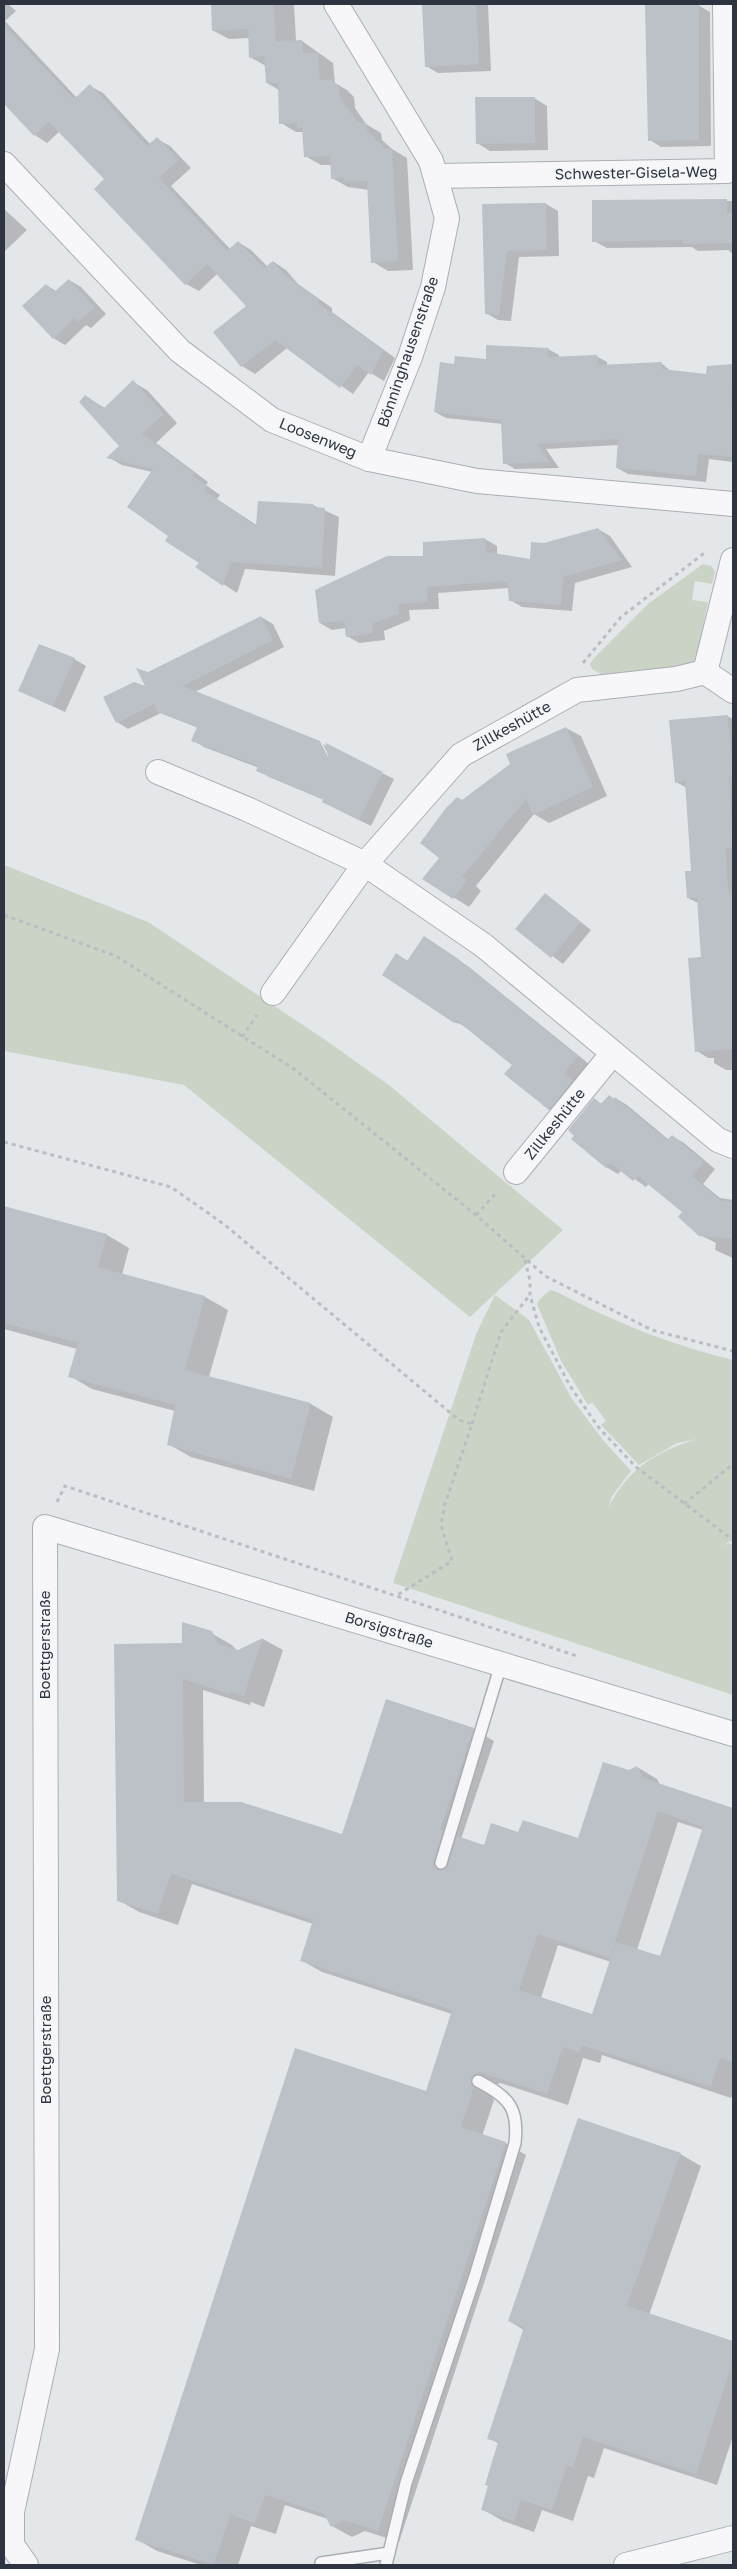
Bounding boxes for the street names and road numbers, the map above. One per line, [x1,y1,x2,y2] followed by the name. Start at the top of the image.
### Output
[554,162,718,182] street label: Schwester-Gisela-Weg
[373,274,441,429] street label: Bönninghausenstraße
[277,413,360,461] street label: Loosenweg
[469,696,554,754] street label: Zillkeshütte
[520,1084,589,1163] street label: Zillkeshütte
[35,1590,53,1699] street label: Boettgerstraße
[343,1607,436,1651] street label: Borsigstraße
[36,1995,54,2104] street label: Boettgerstraße

